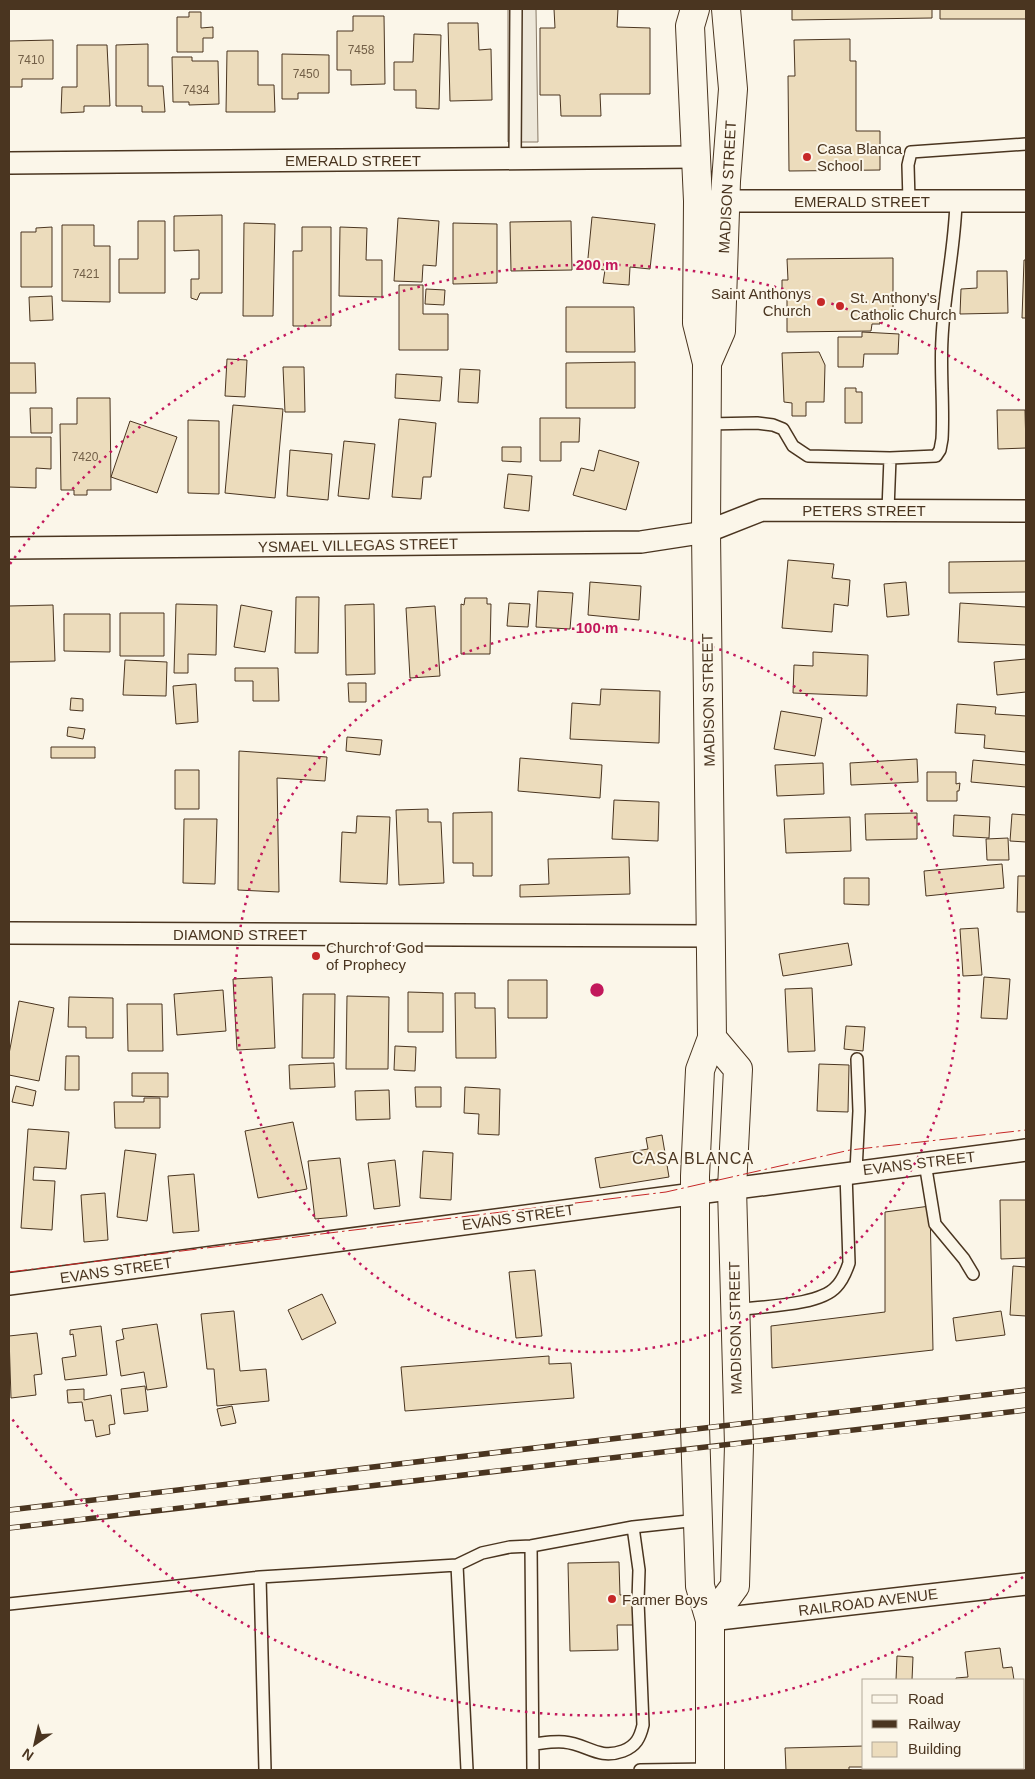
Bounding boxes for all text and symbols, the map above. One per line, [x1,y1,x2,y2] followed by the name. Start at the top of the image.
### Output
[348,43,375,57] house number: 7458
[18,53,45,67] house number: 7410
[293,67,320,81] house number: 7450
[183,83,210,97] house number: 7434
[715,120,739,254] street label: MADISON STREET
[817,140,903,174] place label: Casa Blanca School
[801,151,813,163] marker: Casa Blanca School
[285,152,421,169] street label: EMERALD STREET
[794,193,930,210] street label: EMERALD STREET
[576,256,618,273] text: 200 m
[73,267,100,281] house number: 7421
[711,285,811,319] place label: Saint Anthonys Church
[850,289,957,323] place label: St. Anthony's Catholic Church
[815,296,827,308] marker: Saint Anthonys Church
[834,300,846,312] marker: St. Anthony's Catholic Church
[72,450,99,464] house number: 7420
[802,502,926,519] street label: PETERS STREET
[258,535,458,555] street label: YSMAEL VILLEGAS STREET
[576,619,618,636] text: 100 m
[698,633,718,767] street label: MADISON STREET
[173,926,307,943] street label: DIAMOND STREET
[326,939,424,973] place label: Church of God of Prophecy
[310,950,322,962] marker: Church of God of Prophecy
[588,981,606,999] centre of rings
[862,1148,976,1178] street label: EVANS STREET
[632,1150,754,1167] district label: CASA BLANCA
[461,1201,575,1233] street label: EVANS STREET
[59,1254,173,1286] street label: EVANS STREET
[725,1261,745,1395] street label: MADISON STREET
[797,1585,939,1619] street label: RAILROAD AVENUE
[622,1591,708,1608] place label: Farmer Boys
[606,1593,618,1605] marker: Farmer Boys
[862,1679,1025,1769] legend
[908,1690,944,1707] text: Road
[908,1715,961,1732] text: Railway
[10,1719,60,1769] north arrow
[908,1740,961,1757] text: Building
[19,1745,36,1764] text: N

